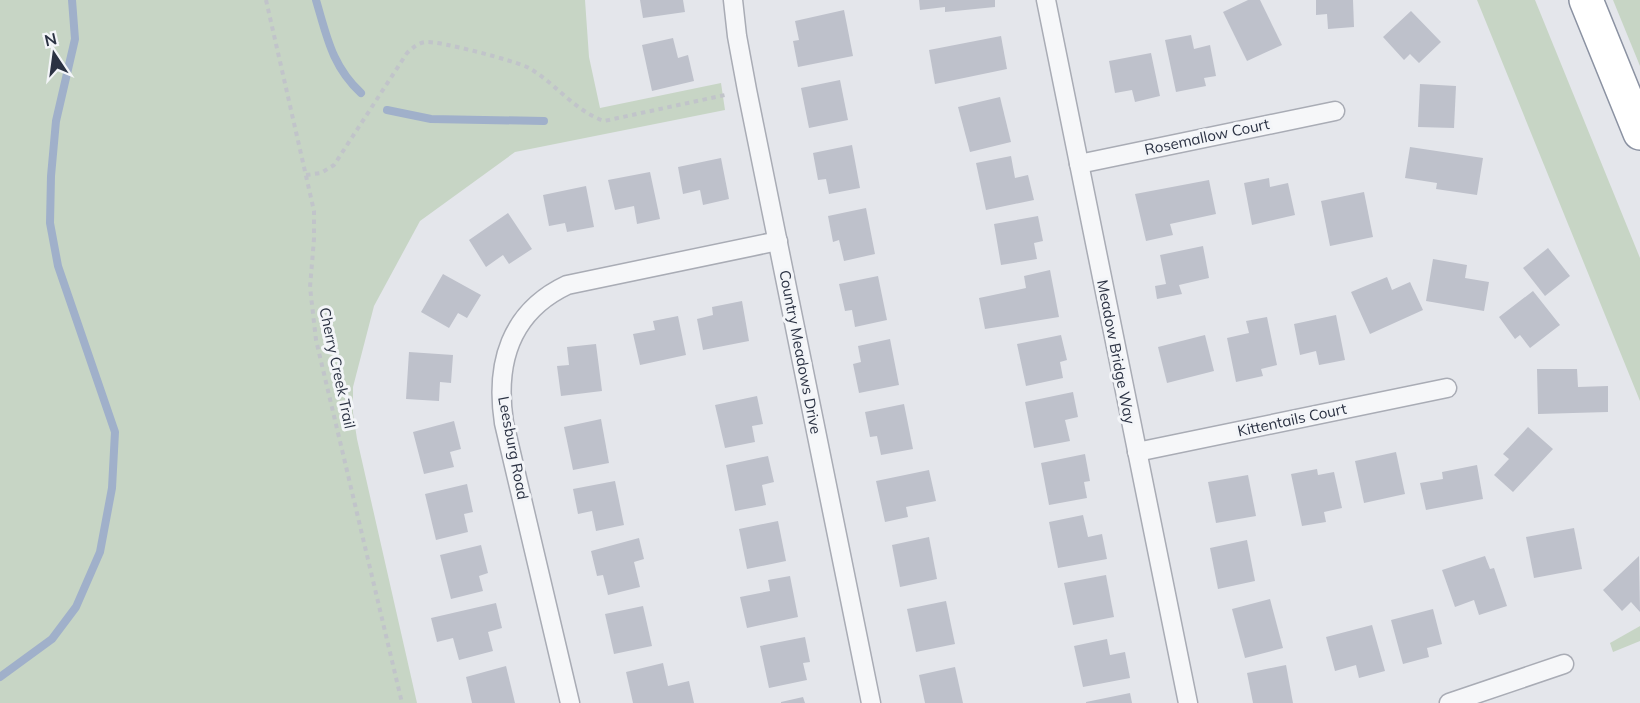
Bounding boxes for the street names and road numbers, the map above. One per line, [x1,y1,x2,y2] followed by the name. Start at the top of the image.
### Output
[1143,114,1271,159] street label: Rosemallow Court
[775,268,826,436] street label: Country Meadows Drive
[1093,278,1140,426] street label: Meadow Bridge Way
[315,306,360,430] street label: Cherry Creek Trail
[494,395,533,501] street label: Leesburg Road
[1236,399,1348,440] street label: Kittentails Court

